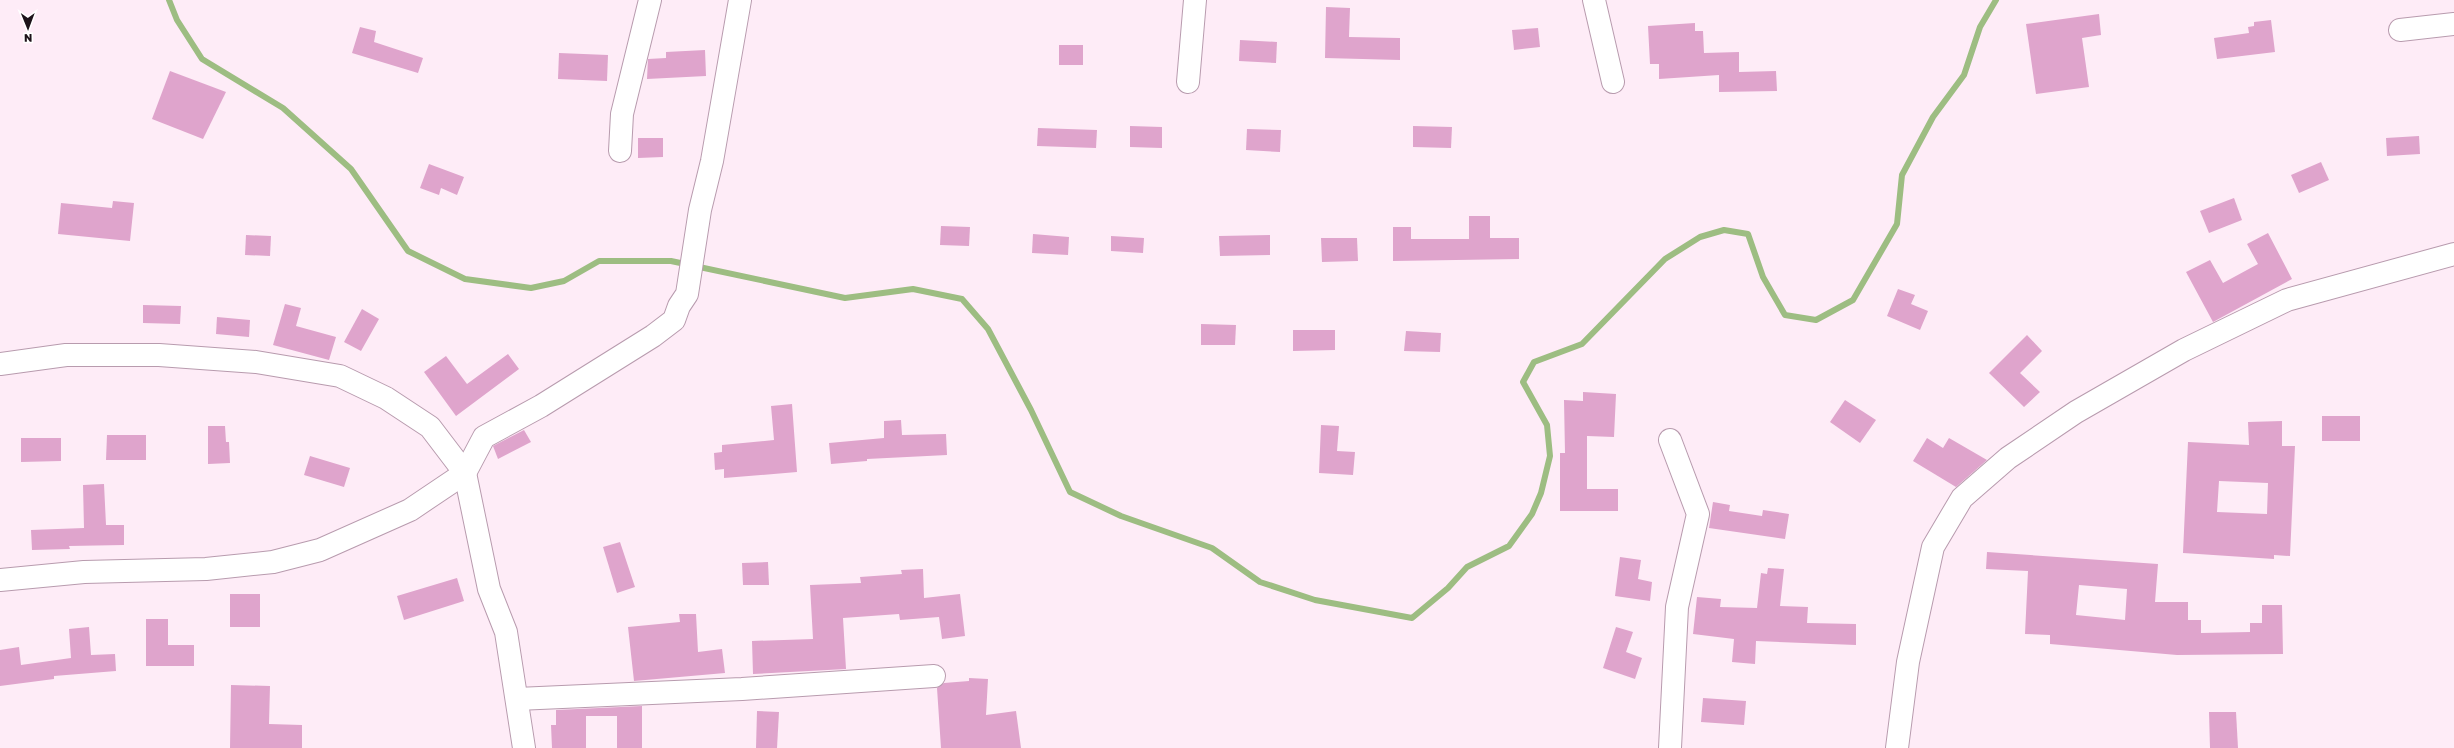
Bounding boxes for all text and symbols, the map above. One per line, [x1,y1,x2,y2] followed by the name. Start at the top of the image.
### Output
[8,8,48,48] north arrow
[24,32,32,45] text: N

